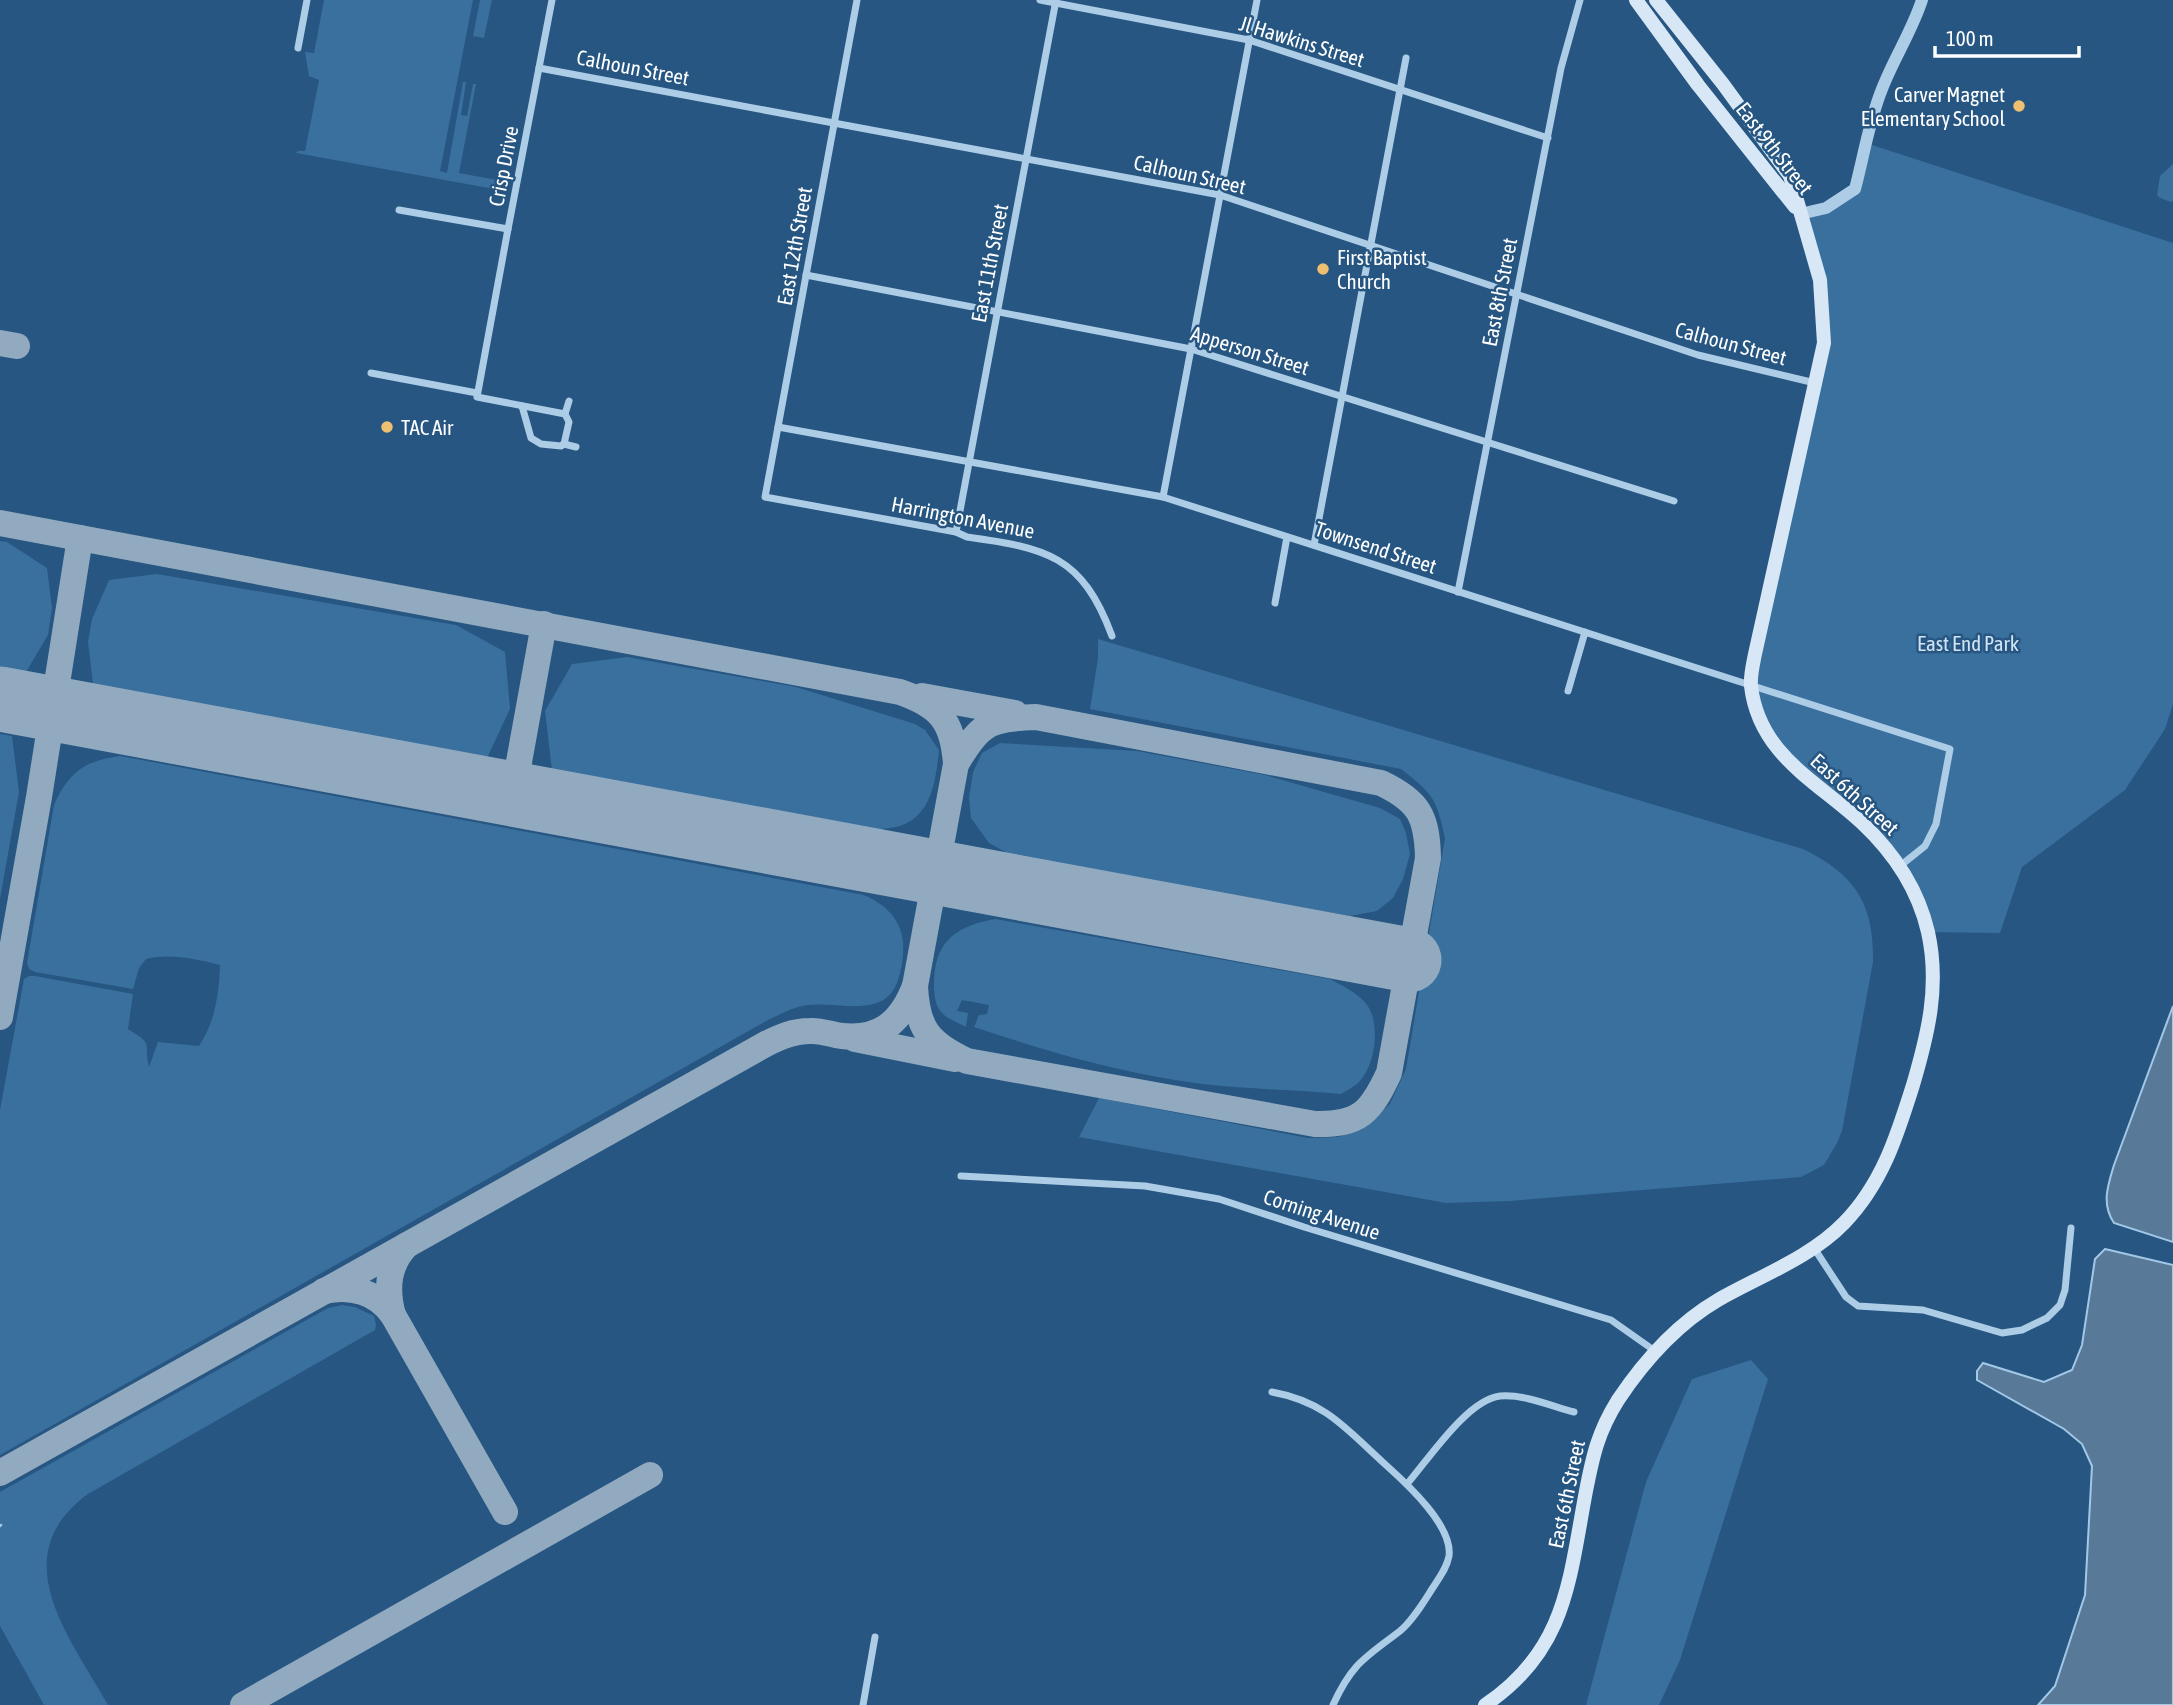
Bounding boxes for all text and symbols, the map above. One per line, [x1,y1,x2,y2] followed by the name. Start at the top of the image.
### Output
[1236,11,1368,71] street label: Jl Hawkins Street
[1935,14,2078,58] scale bar
[1946,26,1994,50] text: 100 m
[575,44,691,90] street label: Calhoun Street
[1861,82,2005,130] place label: Carver Magnet Elementary School
[1732,97,1818,199] street label: East 9th Street
[2011,98,2027,114] marker: Carver Magnet Elementary School
[483,124,523,208] street label: Crisp Drive
[1132,149,1248,199] street label: Calhoun Street
[772,185,816,307] street label: East 12th Street
[966,202,1012,324] street label: East 11th Street
[1477,236,1521,348] street label: East 8th Street
[1337,245,1427,293] place label: First Baptist Church
[1315,261,1331,277] marker: First Baptist Church
[1673,317,1789,369] street label: Calhoun Street
[1188,321,1312,379] street label: Apperson Street
[401,415,454,439] place label: TAC Air
[379,419,395,435] marker: TAC Air
[889,491,1037,543] street label: Harrington Avenue
[1312,516,1440,578] street label: Townsend Street
[1917,631,2019,655] park label: East End Park
[1806,748,1904,840] street label: East 6th Street
[1261,1184,1383,1244] street label: Corning Avenue
[1543,1438,1589,1550] street label: East 6th Street

